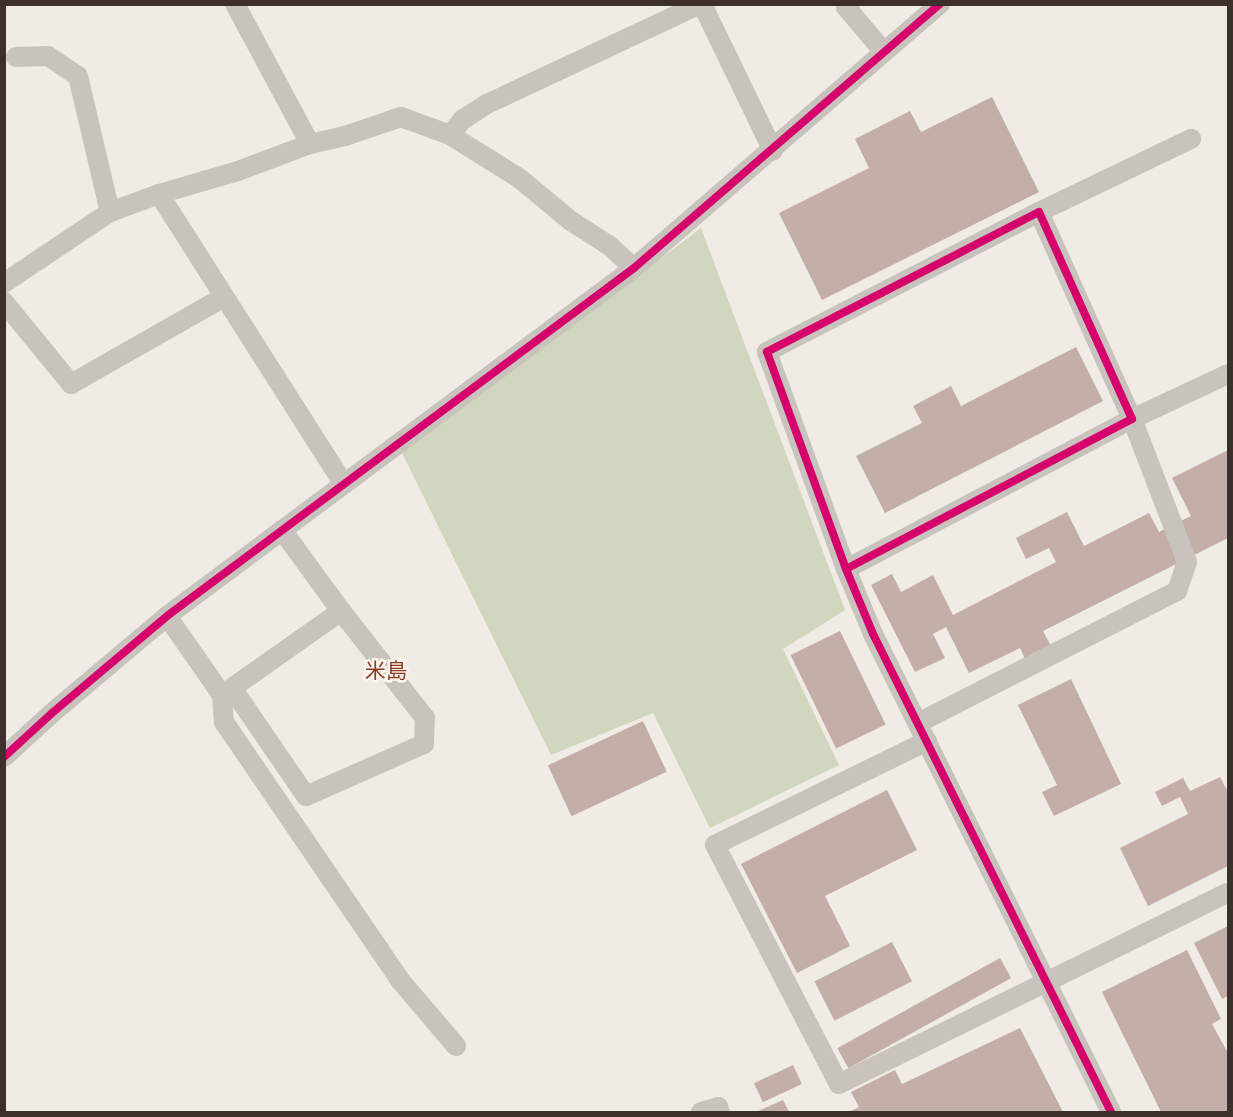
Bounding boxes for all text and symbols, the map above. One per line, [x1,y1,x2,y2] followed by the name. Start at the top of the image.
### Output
[365,657,407,683] district label: 米島

